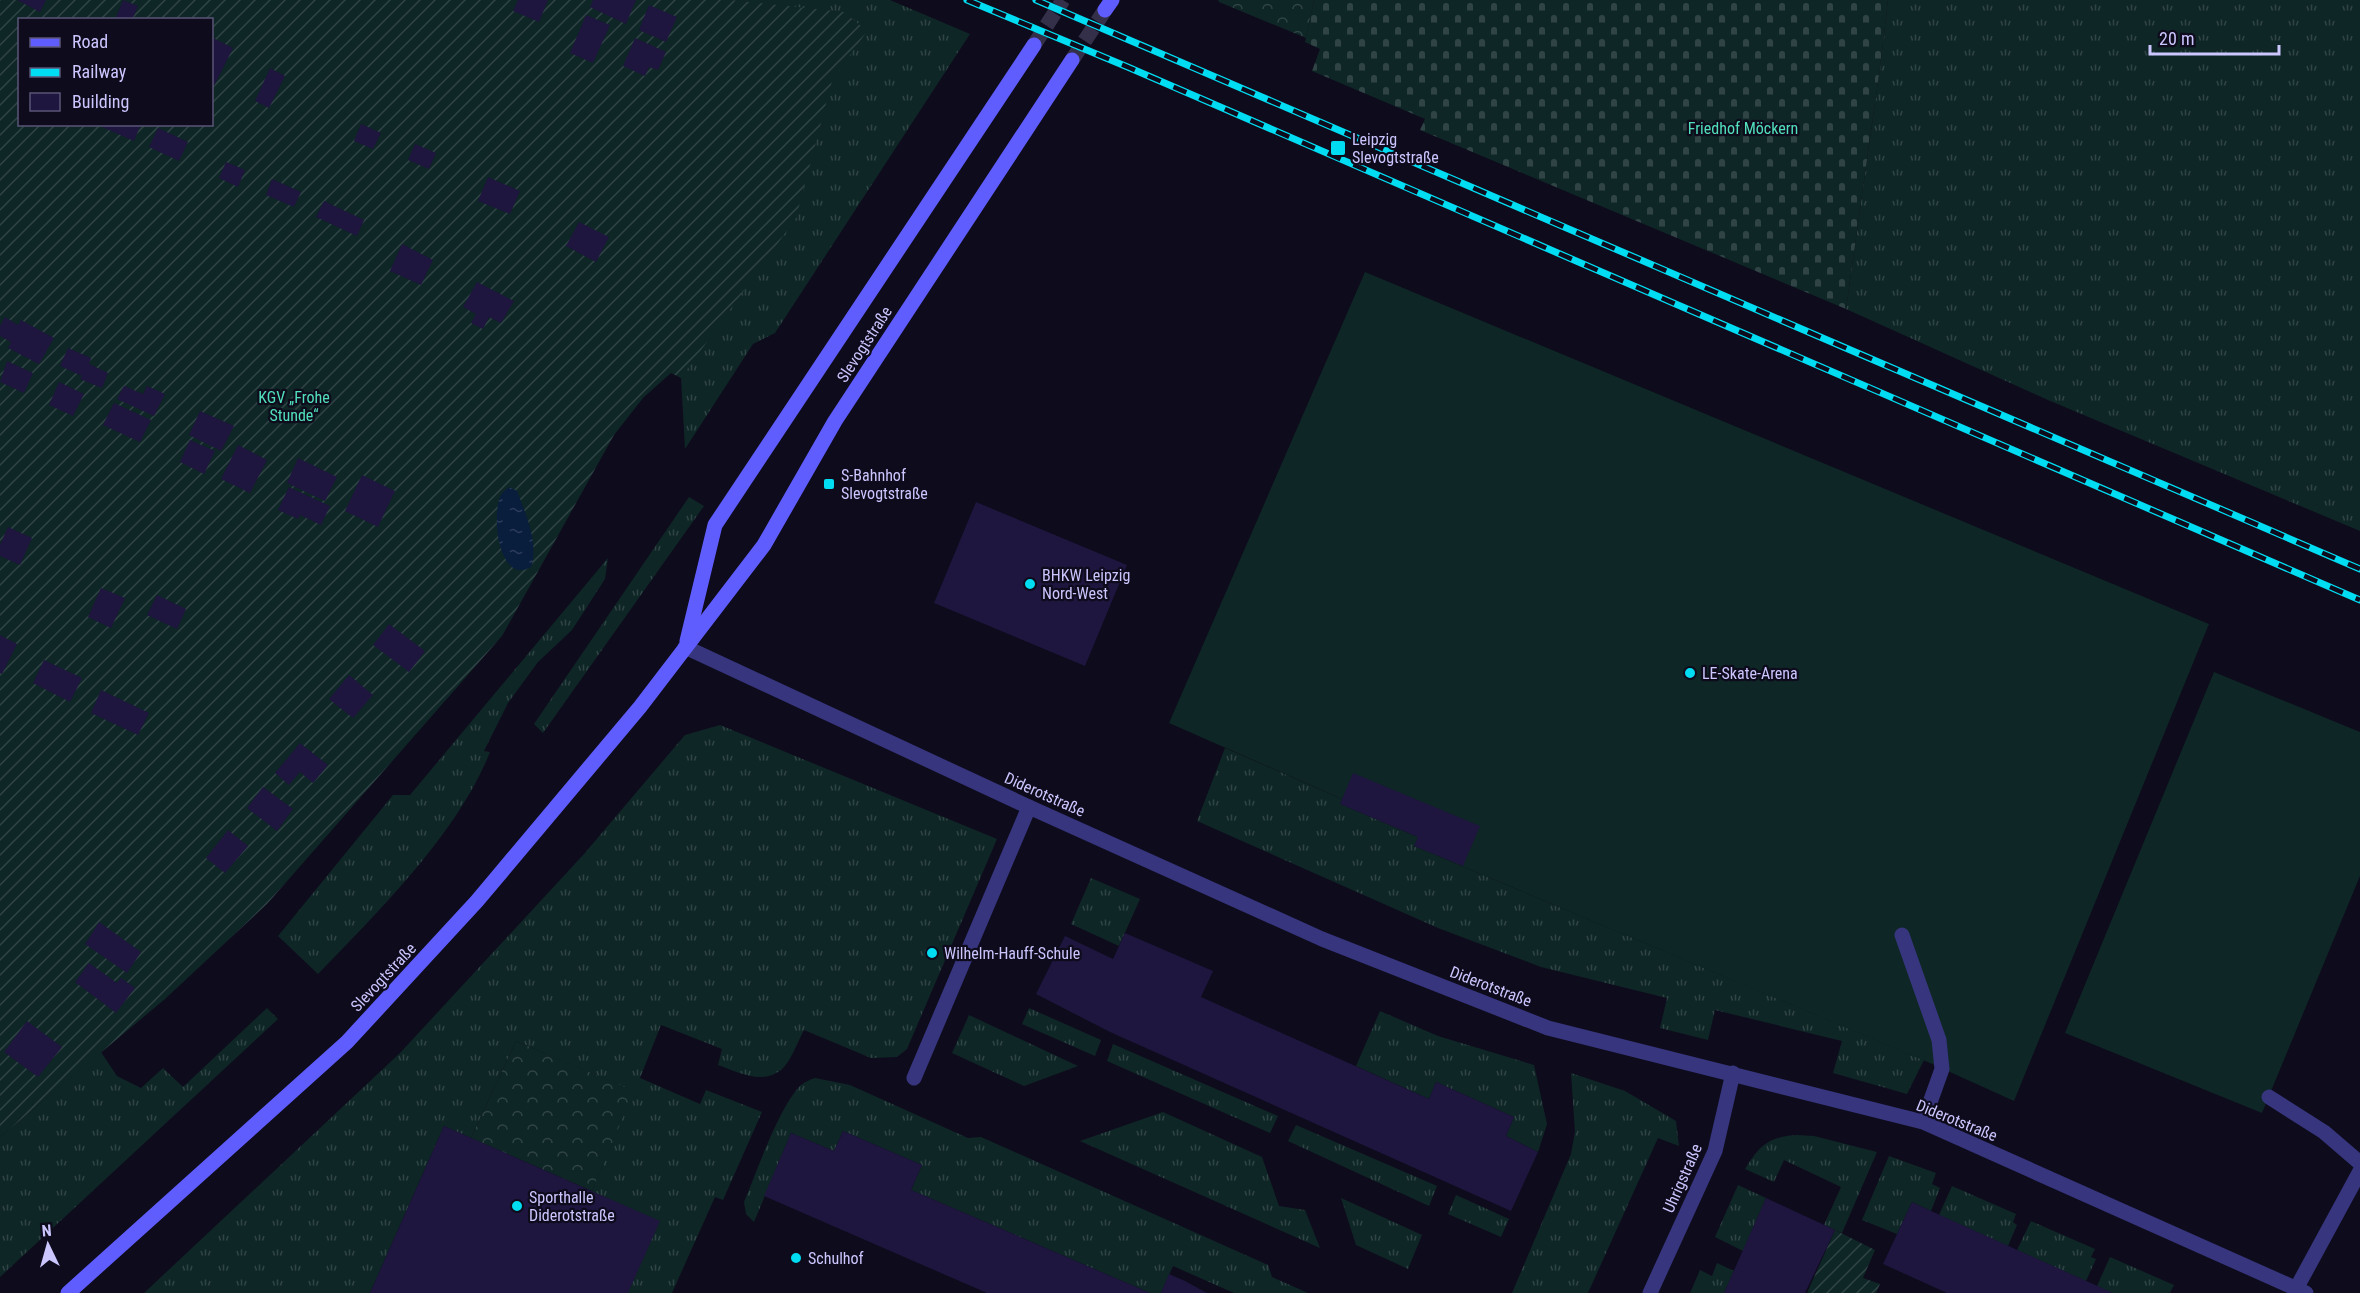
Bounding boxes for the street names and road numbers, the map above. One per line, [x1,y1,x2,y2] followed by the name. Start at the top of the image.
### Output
[833,303,896,386] street label: Slevogtstraße
[1002,768,1088,821] street label: Diderotstraße
[347,939,420,1016] street label: Slevogtstraße
[1447,962,1534,1011] street label: Diderotstraße
[1913,1096,2000,1145] street label: Diderotstraße
[1659,1141,1706,1216] street label: Uhrigstraße

